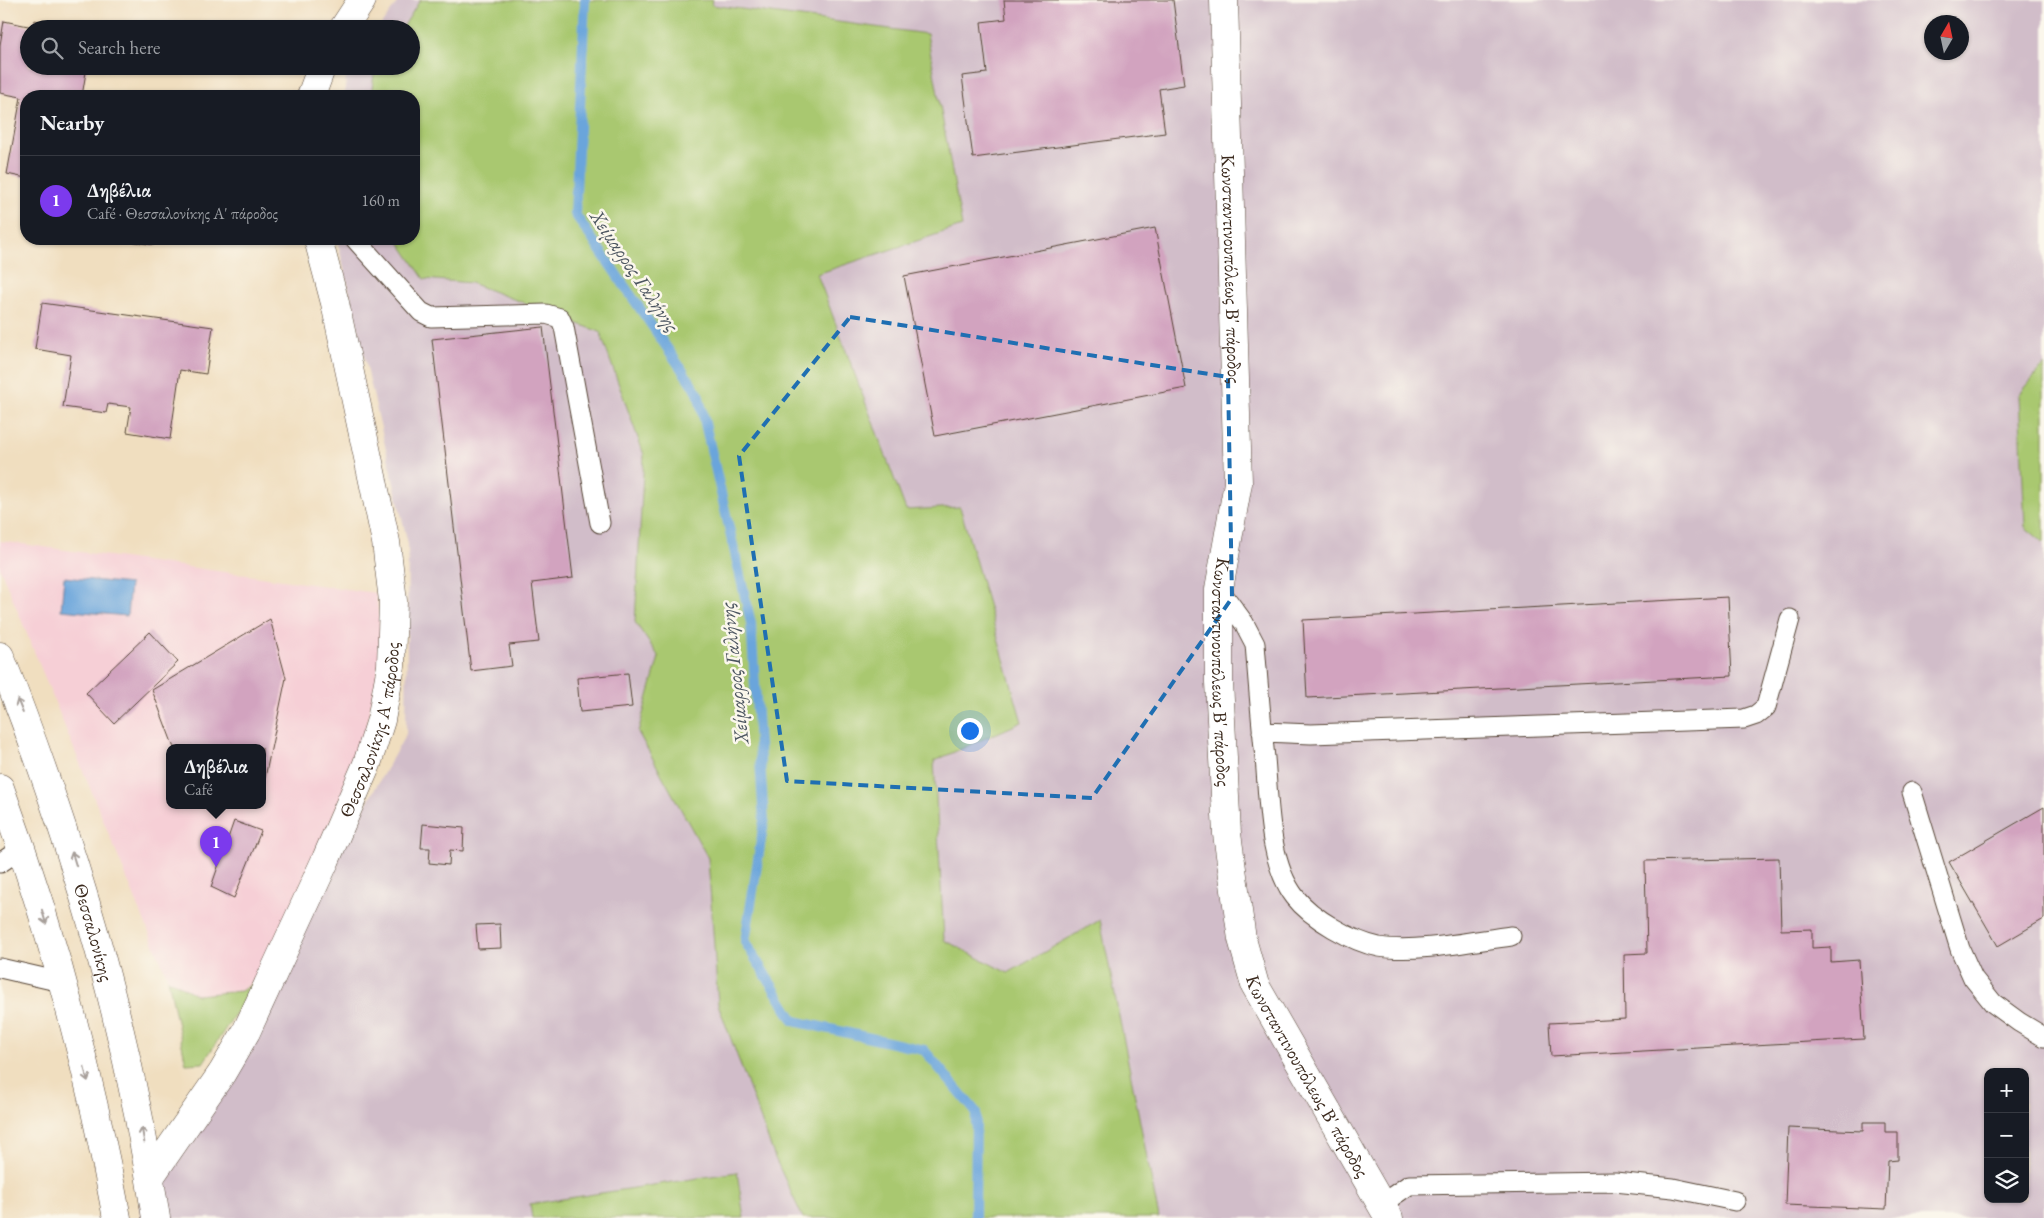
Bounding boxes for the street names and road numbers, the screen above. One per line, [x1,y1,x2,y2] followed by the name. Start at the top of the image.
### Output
[1215,154,1247,384] street label: Κωνσταντινουπόλεως Β' πάροδος
[1206,556,1236,787] street label: Κωνσταντινουπόλεως Β' πάροδος
[333,642,405,821] street label: Θεσσαλονίκης Α' πάροδος
[68,880,119,984] street label: Θεσσαλονίκης
[1240,972,1375,1182] street label: Κωνσταντινουπόλεως Β' πάροδος

